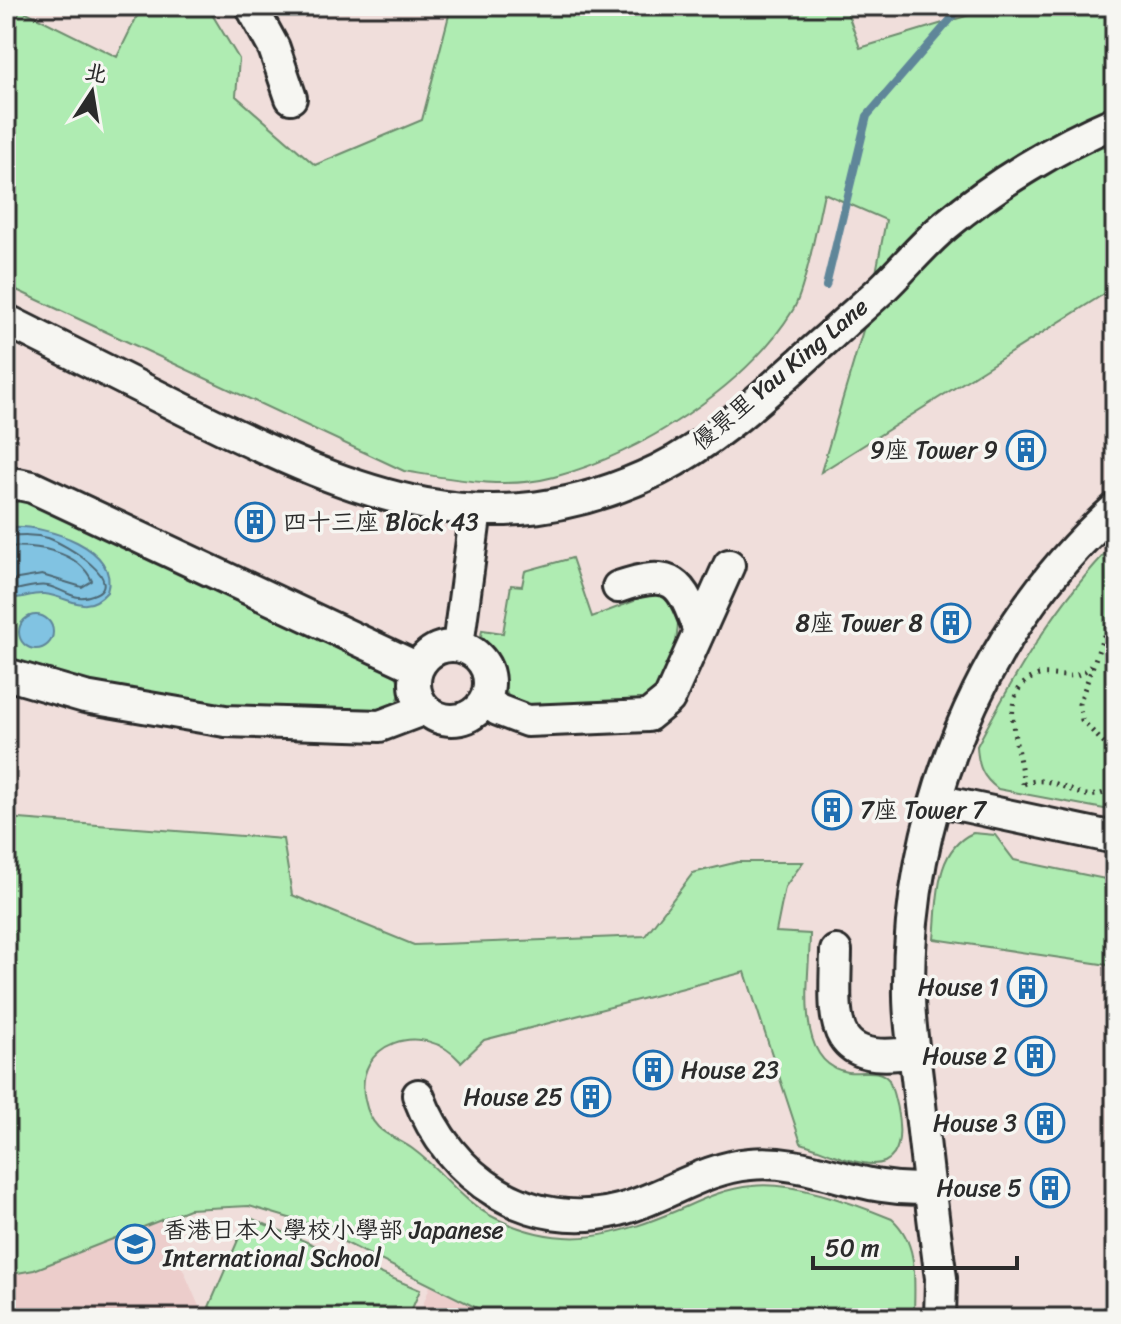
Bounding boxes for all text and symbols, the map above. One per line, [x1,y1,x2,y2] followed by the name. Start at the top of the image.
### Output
[52,52,132,132] north arrow
[81,52,111,94] text: 北
[682,287,878,461] street label: 優景里 Yau King Lane
[870,429,998,471] place label: 9座 Tower 9
[1005,429,1047,471] building icon: 9座 Tower 9
[234,501,276,543] building icon: 四十三座 Block 43
[283,501,479,543] place label: 四十三座 Block 43
[795,602,923,644] place label: 8座 Tower 8
[930,602,972,644] building icon: 8座 Tower 8
[811,789,853,831] building icon: 7座 Tower 7
[860,789,987,831] place label: 7座 Tower 7
[918,966,999,1008] place label: House 1
[1006,966,1048,1008] building icon: House 1
[922,1035,1007,1077] place label: House 2
[1014,1035,1056,1077] building icon: House 2
[632,1049,674,1091] building icon: House 23
[681,1049,779,1091] place label: House 23
[464,1076,563,1118] place label: House 25
[570,1076,612,1118] building icon: House 25
[933,1102,1017,1144] place label: House 3
[1024,1102,1066,1144] building icon: House 3
[936,1167,1022,1209] place label: House 5
[1029,1167,1071,1209] building icon: House 5
[162,1209,504,1279] place label: 香港日本人學校小學部 Japanese International School
[813,1220,1017,1270] scale bar
[114,1223,156,1265] school or university icon: 香港日本人學校小學部 Japanese International School
[825,1227,880,1269] text: 50 m

